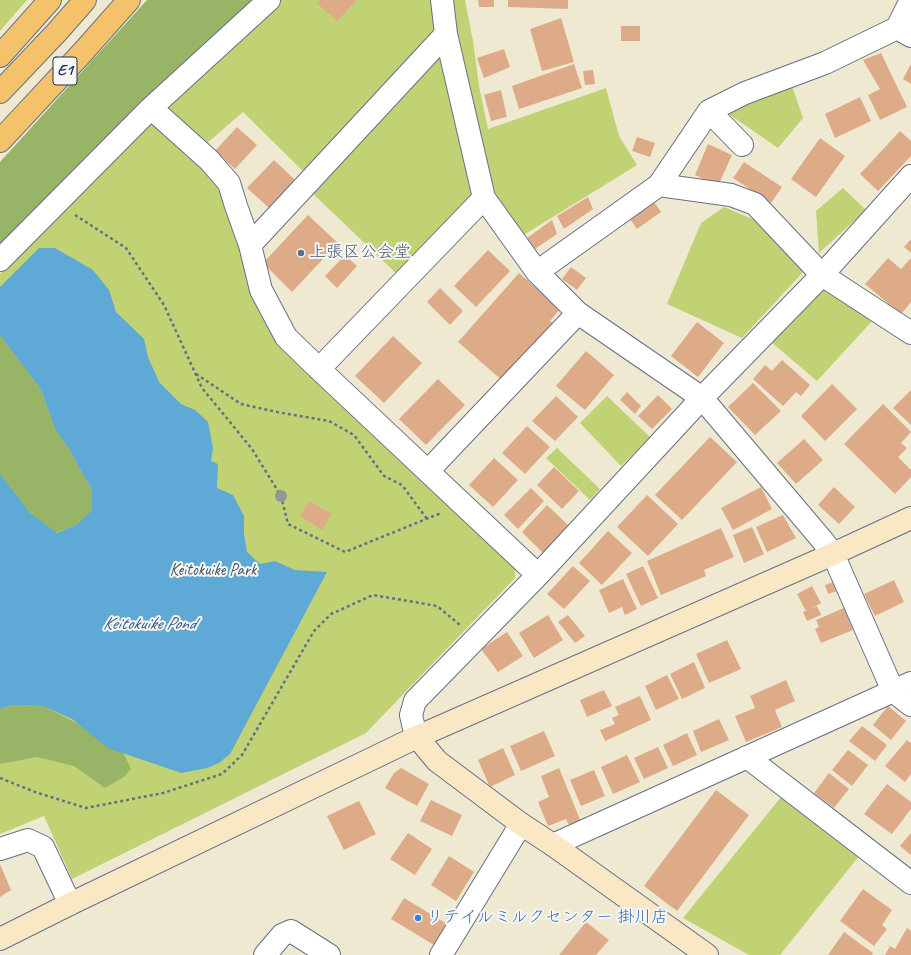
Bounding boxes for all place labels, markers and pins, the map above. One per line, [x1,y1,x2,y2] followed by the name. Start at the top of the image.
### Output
[309,243,411,263] place label: 上張区公会堂
[296,248,306,258] marker: 上張区公会堂
[426,908,668,928] place label: リテイルミルクセンター 掛川店
[413,913,423,923] marker: リテイルミルクセンター 掛川店

